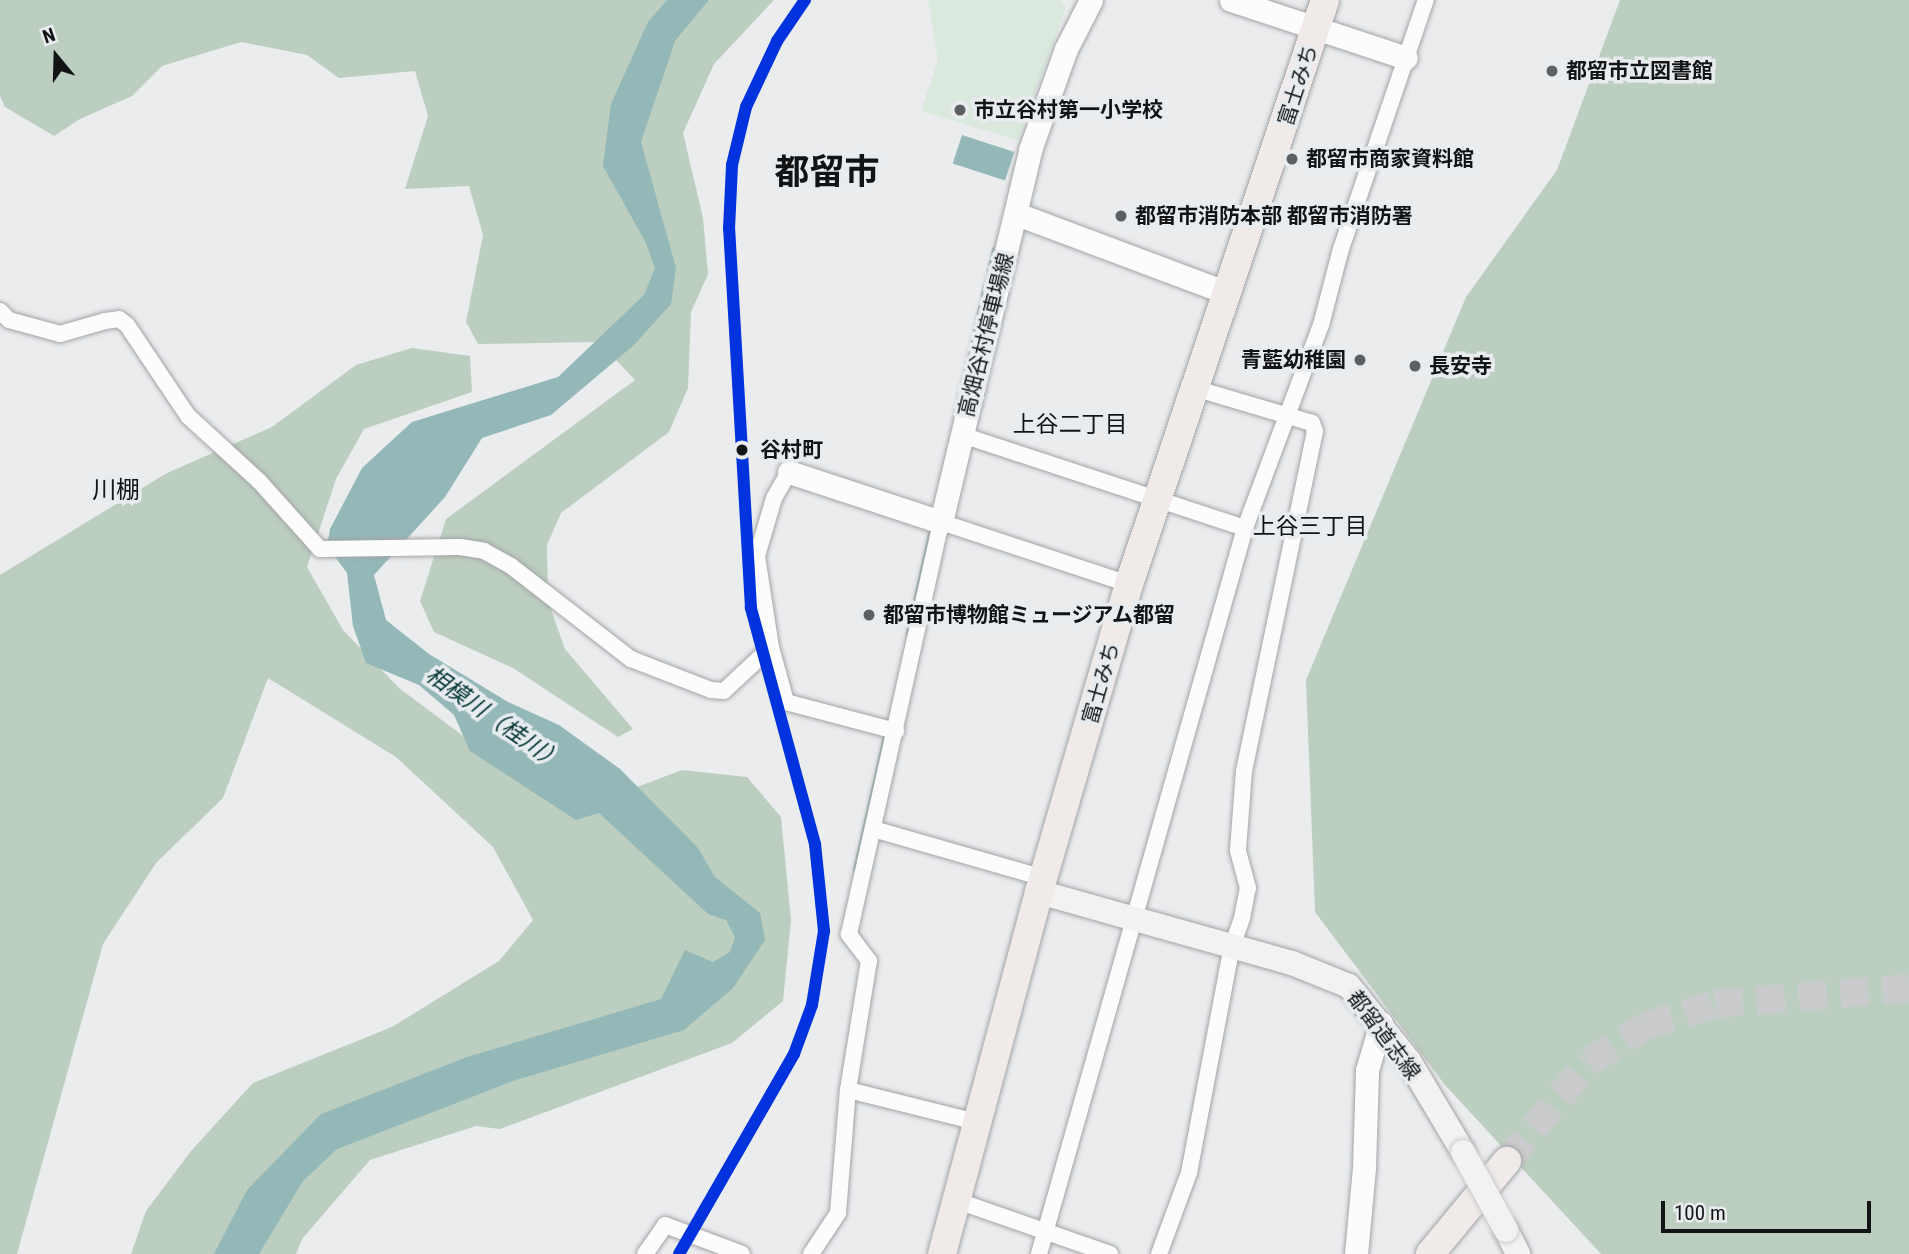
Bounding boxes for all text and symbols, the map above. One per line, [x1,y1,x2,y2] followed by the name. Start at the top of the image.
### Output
[21,21,91,91] north arrow
[40,23,58,48] text: N
[1273,41,1323,129] street label: 富士みち
[1566,58,1713,84] place label: 都留市立図書館
[1544,63,1560,79] marker: 都留市立図書館
[974,97,1163,123] place label: 市立谷村第一小学校
[952,102,968,118] marker: 市立谷村第一小学校
[1306,146,1474,172] place label: 都留市商家資料館
[1284,151,1300,167] marker: 都留市商家資料館
[775,152,879,194] district label: 都留市
[1135,203,1413,229] place label: 都留市消防本部 都留市消防署
[1113,208,1129,224] marker: 都留市消防本部 都留市消防署
[953,250,1019,420] street label: 高畑谷村停車場線
[1241,347,1346,373] place label: 青藍幼稚園
[1352,352,1368,368] marker: 青藍幼稚園
[1429,353,1492,379] place label: 長安寺
[1407,358,1423,374] marker: 長安寺
[1013,411,1127,439] district label: 上谷二丁目
[760,437,823,463] place label: 谷村町
[730,438,754,462] marker: 谷村町
[92,477,140,505] district label: 川棚
[1253,513,1367,541] district label: 上谷三丁目
[883,602,1177,628] place label: 都留市博物館ミュージアム都留
[861,607,877,623] marker: 都留市博物館ミュージアム都留
[1077,639,1125,727] street label: 富士みち
[420,662,568,776] water label: 相模川（桂川）
[1342,985,1426,1085] street label: 都留道志線
[1664,1188,1874,1232] scale bar
[1674,1201,1726,1225] text: 100 m

